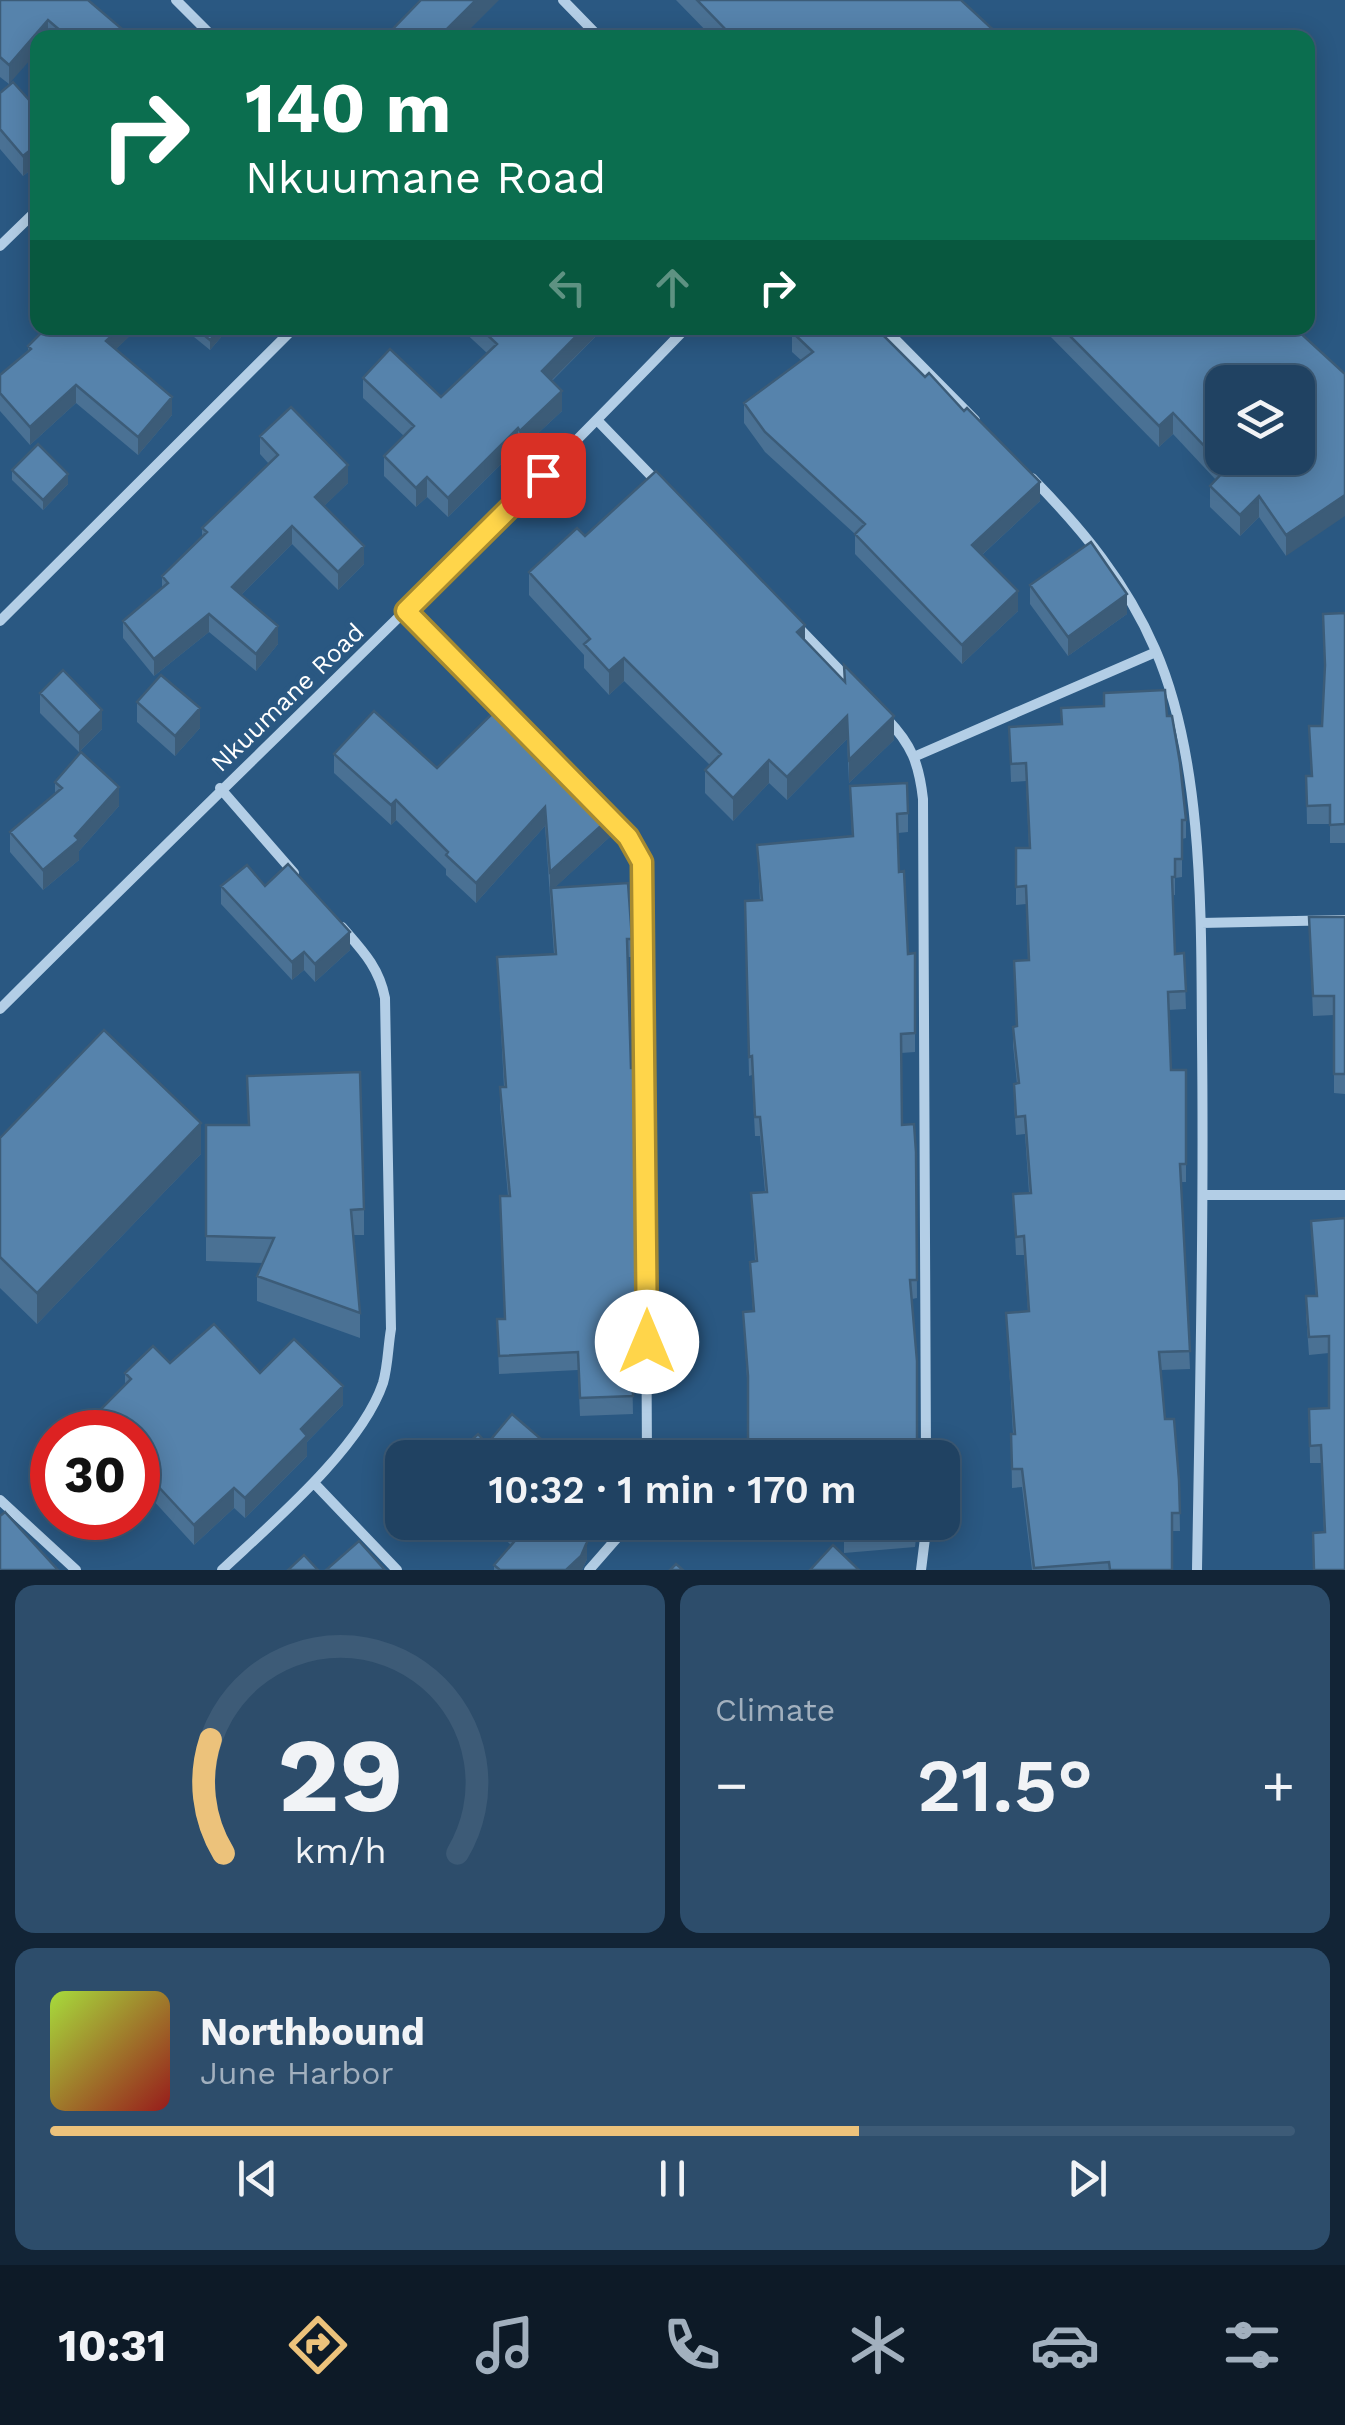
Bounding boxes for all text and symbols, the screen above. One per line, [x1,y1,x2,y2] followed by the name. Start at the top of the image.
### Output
[245,67,451,149] text: 140 m
[80,70,210,200] icon: right
[245,151,606,204] text: Nkuumane Road
[540,260,595,315] icon: left
[645,260,700,315] icon: ahead
[750,260,805,315] icon: right
[1205,365,1315,475] map controls
[1205,365,1315,475] button: layers
[501,433,586,518] pin
[516,448,571,503] icon: arrive
[205,617,370,777] street label: Nkuumane Road
[595,1290,699,1394] position arrow
[30,1410,160,1540] speed limit sign: 30
[489,1468,856,1512] text: 10:32 · 1 min · 170 m
[715,1691,835,1729] text: Climate
[277,1714,403,1836] text: 29
[917,1741,1093,1829] text: 21.5°
[715,1753,748,1817] text: −
[1262,1753,1295,1817] text: +
[294,1830,386,1872] text: km/h
[200,2010,425,2054] text: Northbound
[200,2054,394,2092] text: June Harbor
[230,2151,285,2206] icon: previous
[645,2151,700,2206] icon: pause
[1060,2151,1115,2206] icon: next
[283,2310,353,2380] icon: directions
[470,2310,540,2380] icon: music
[657,2310,727,2380] icon: phone
[843,2310,913,2380] icon: climate
[1030,2310,1100,2380] icon: car
[1217,2310,1287,2380] icon: filters
[58,2319,166,2372] text: 10:31

